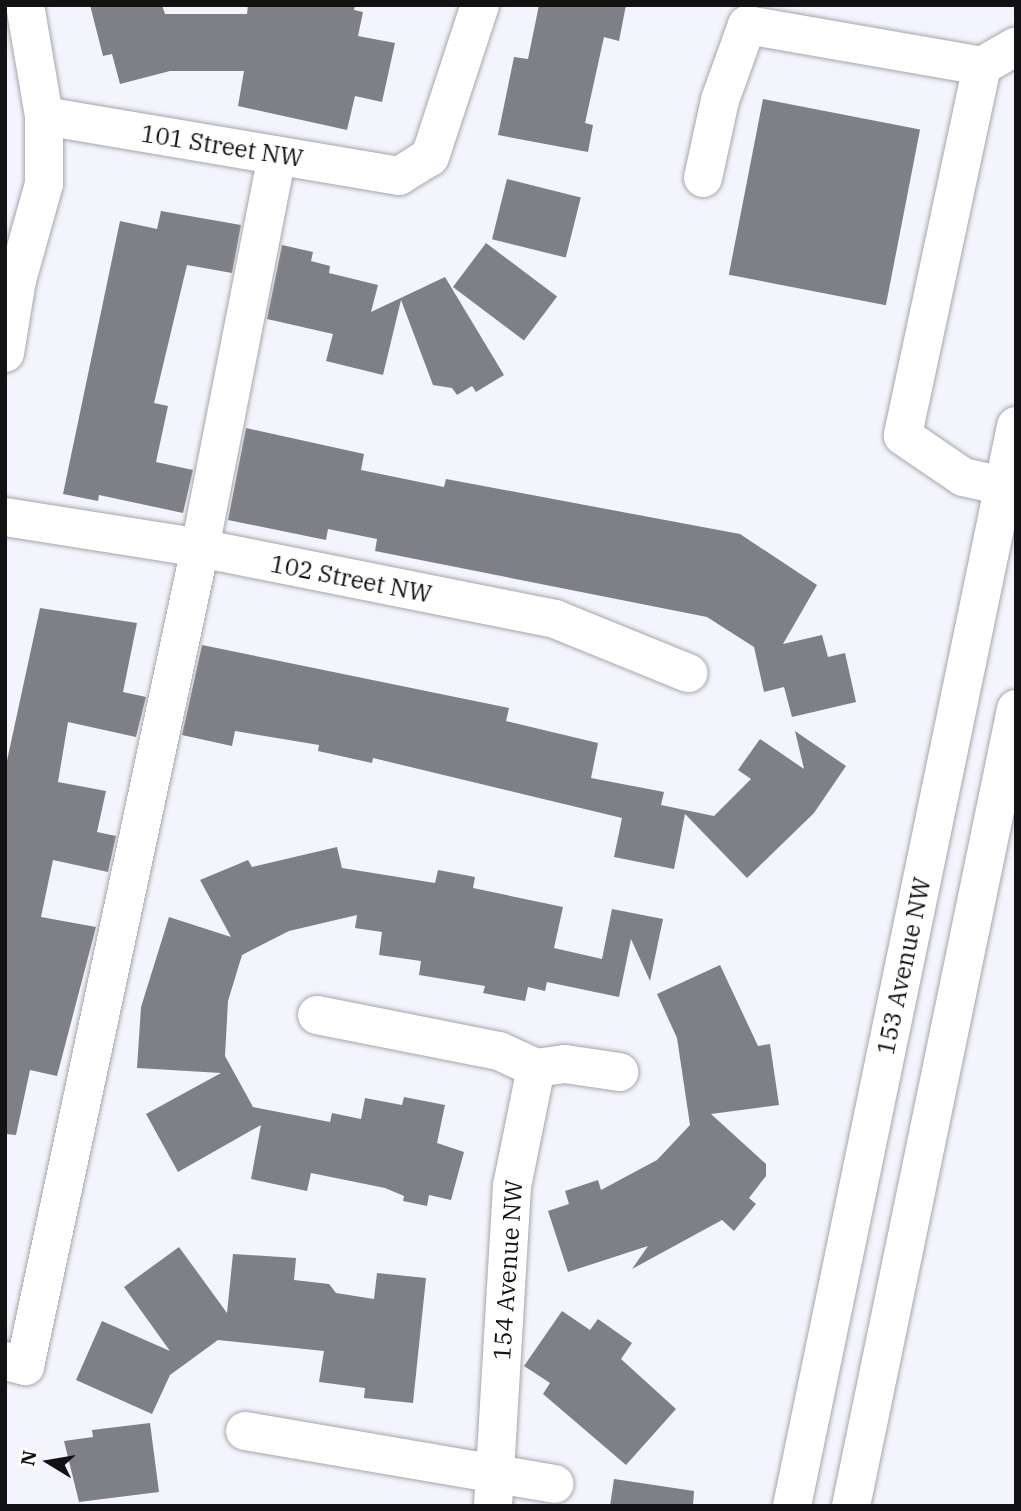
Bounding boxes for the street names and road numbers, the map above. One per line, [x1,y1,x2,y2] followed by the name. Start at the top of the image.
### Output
[139,119,305,173] street label: 101 Street NW
[268,549,434,609] street label: 102 Street NW
[871,875,937,1057] street label: 153 Avenue NW
[487,1179,529,1361] street label: 154 Avenue NW

